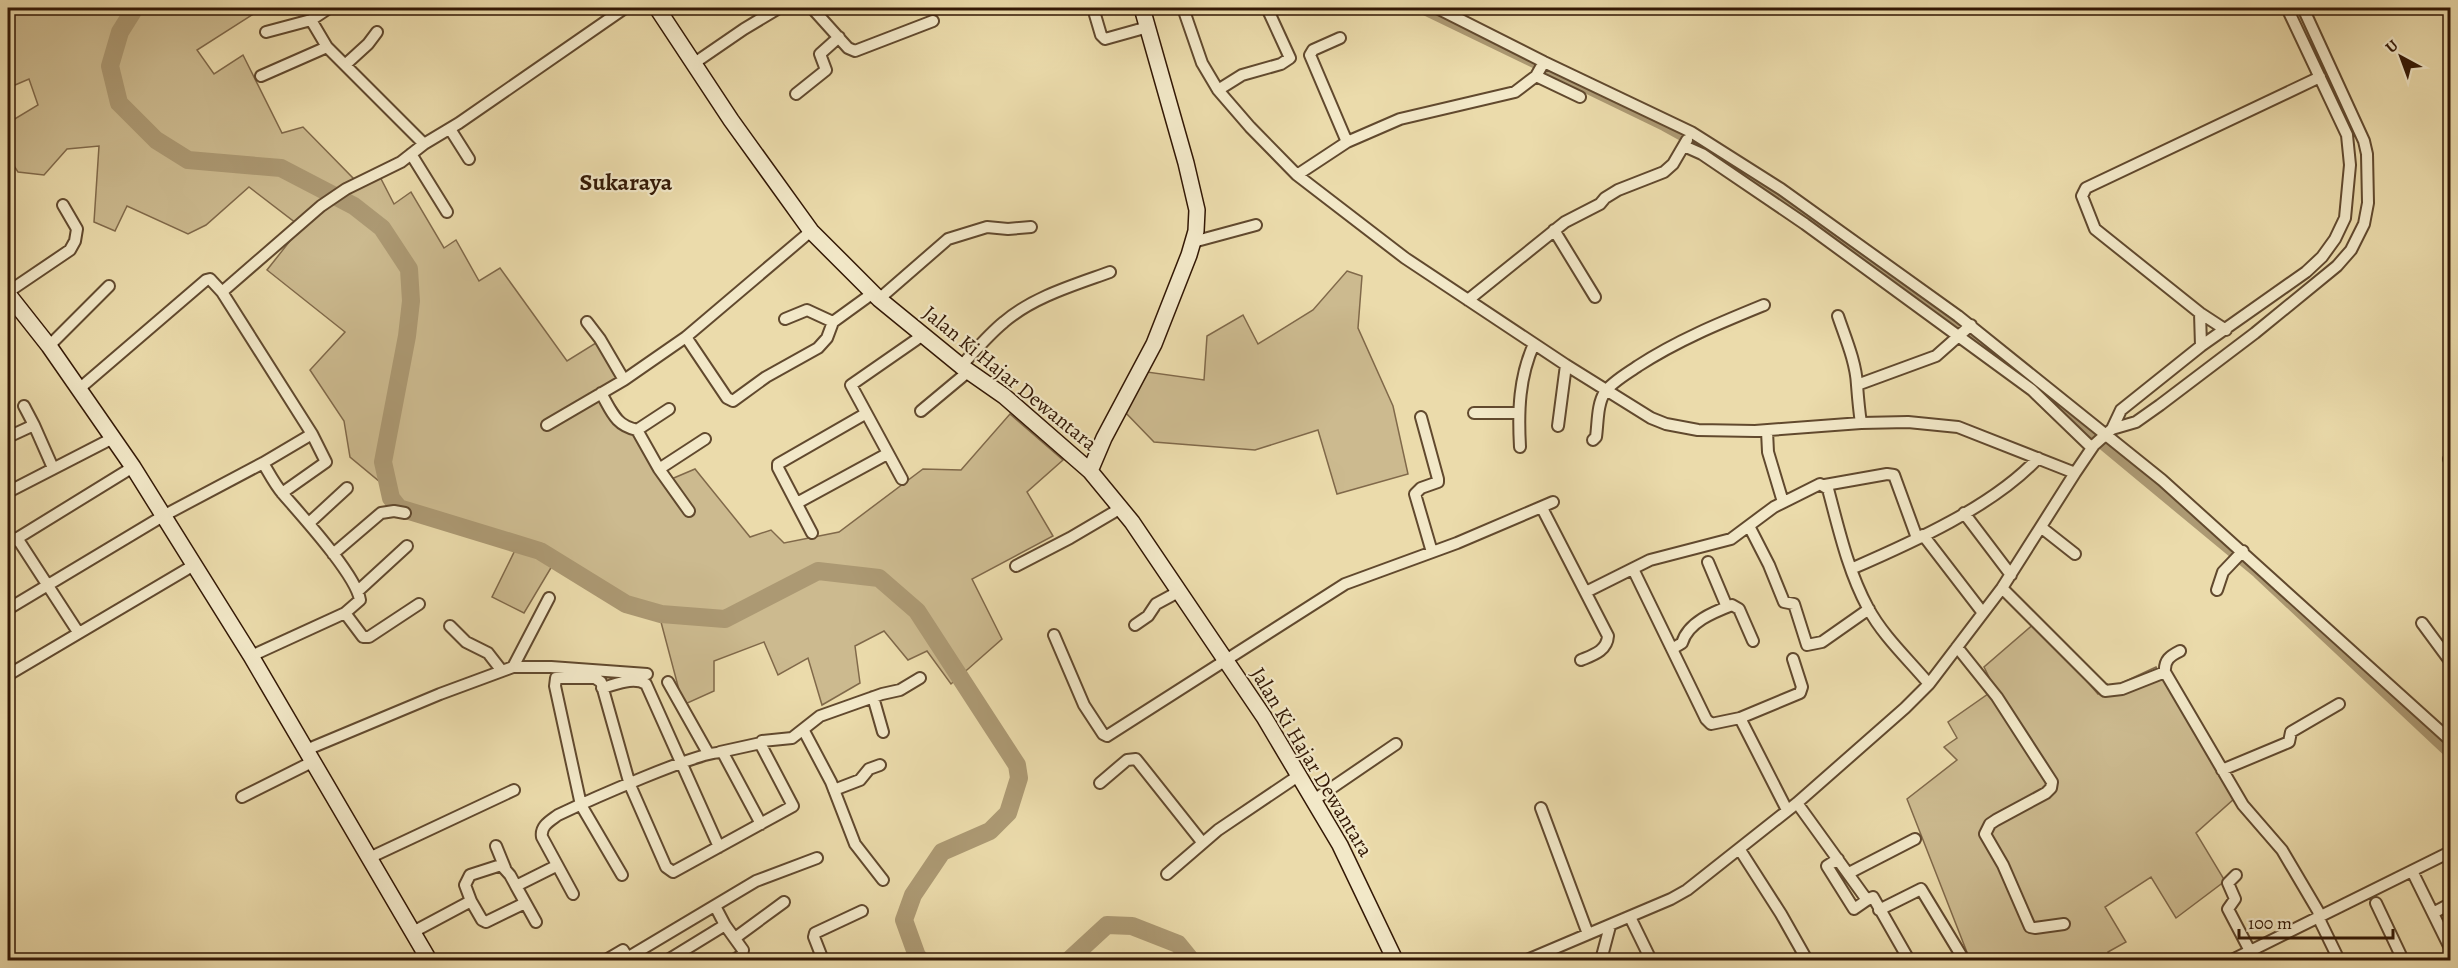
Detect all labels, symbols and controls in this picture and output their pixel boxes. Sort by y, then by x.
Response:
north arrow [2371,27,2431,87]
text: U [2381,34,2403,58]
district label: Sukaraya [580,166,673,198]
street label: Jalan Ki Hajar Dewantara [917,299,1103,457]
street label: Jalan Ki Hajar Dewantara [1244,662,1380,862]
scale bar [2239,902,2394,940]
text: 100 m [2248,911,2292,935]

